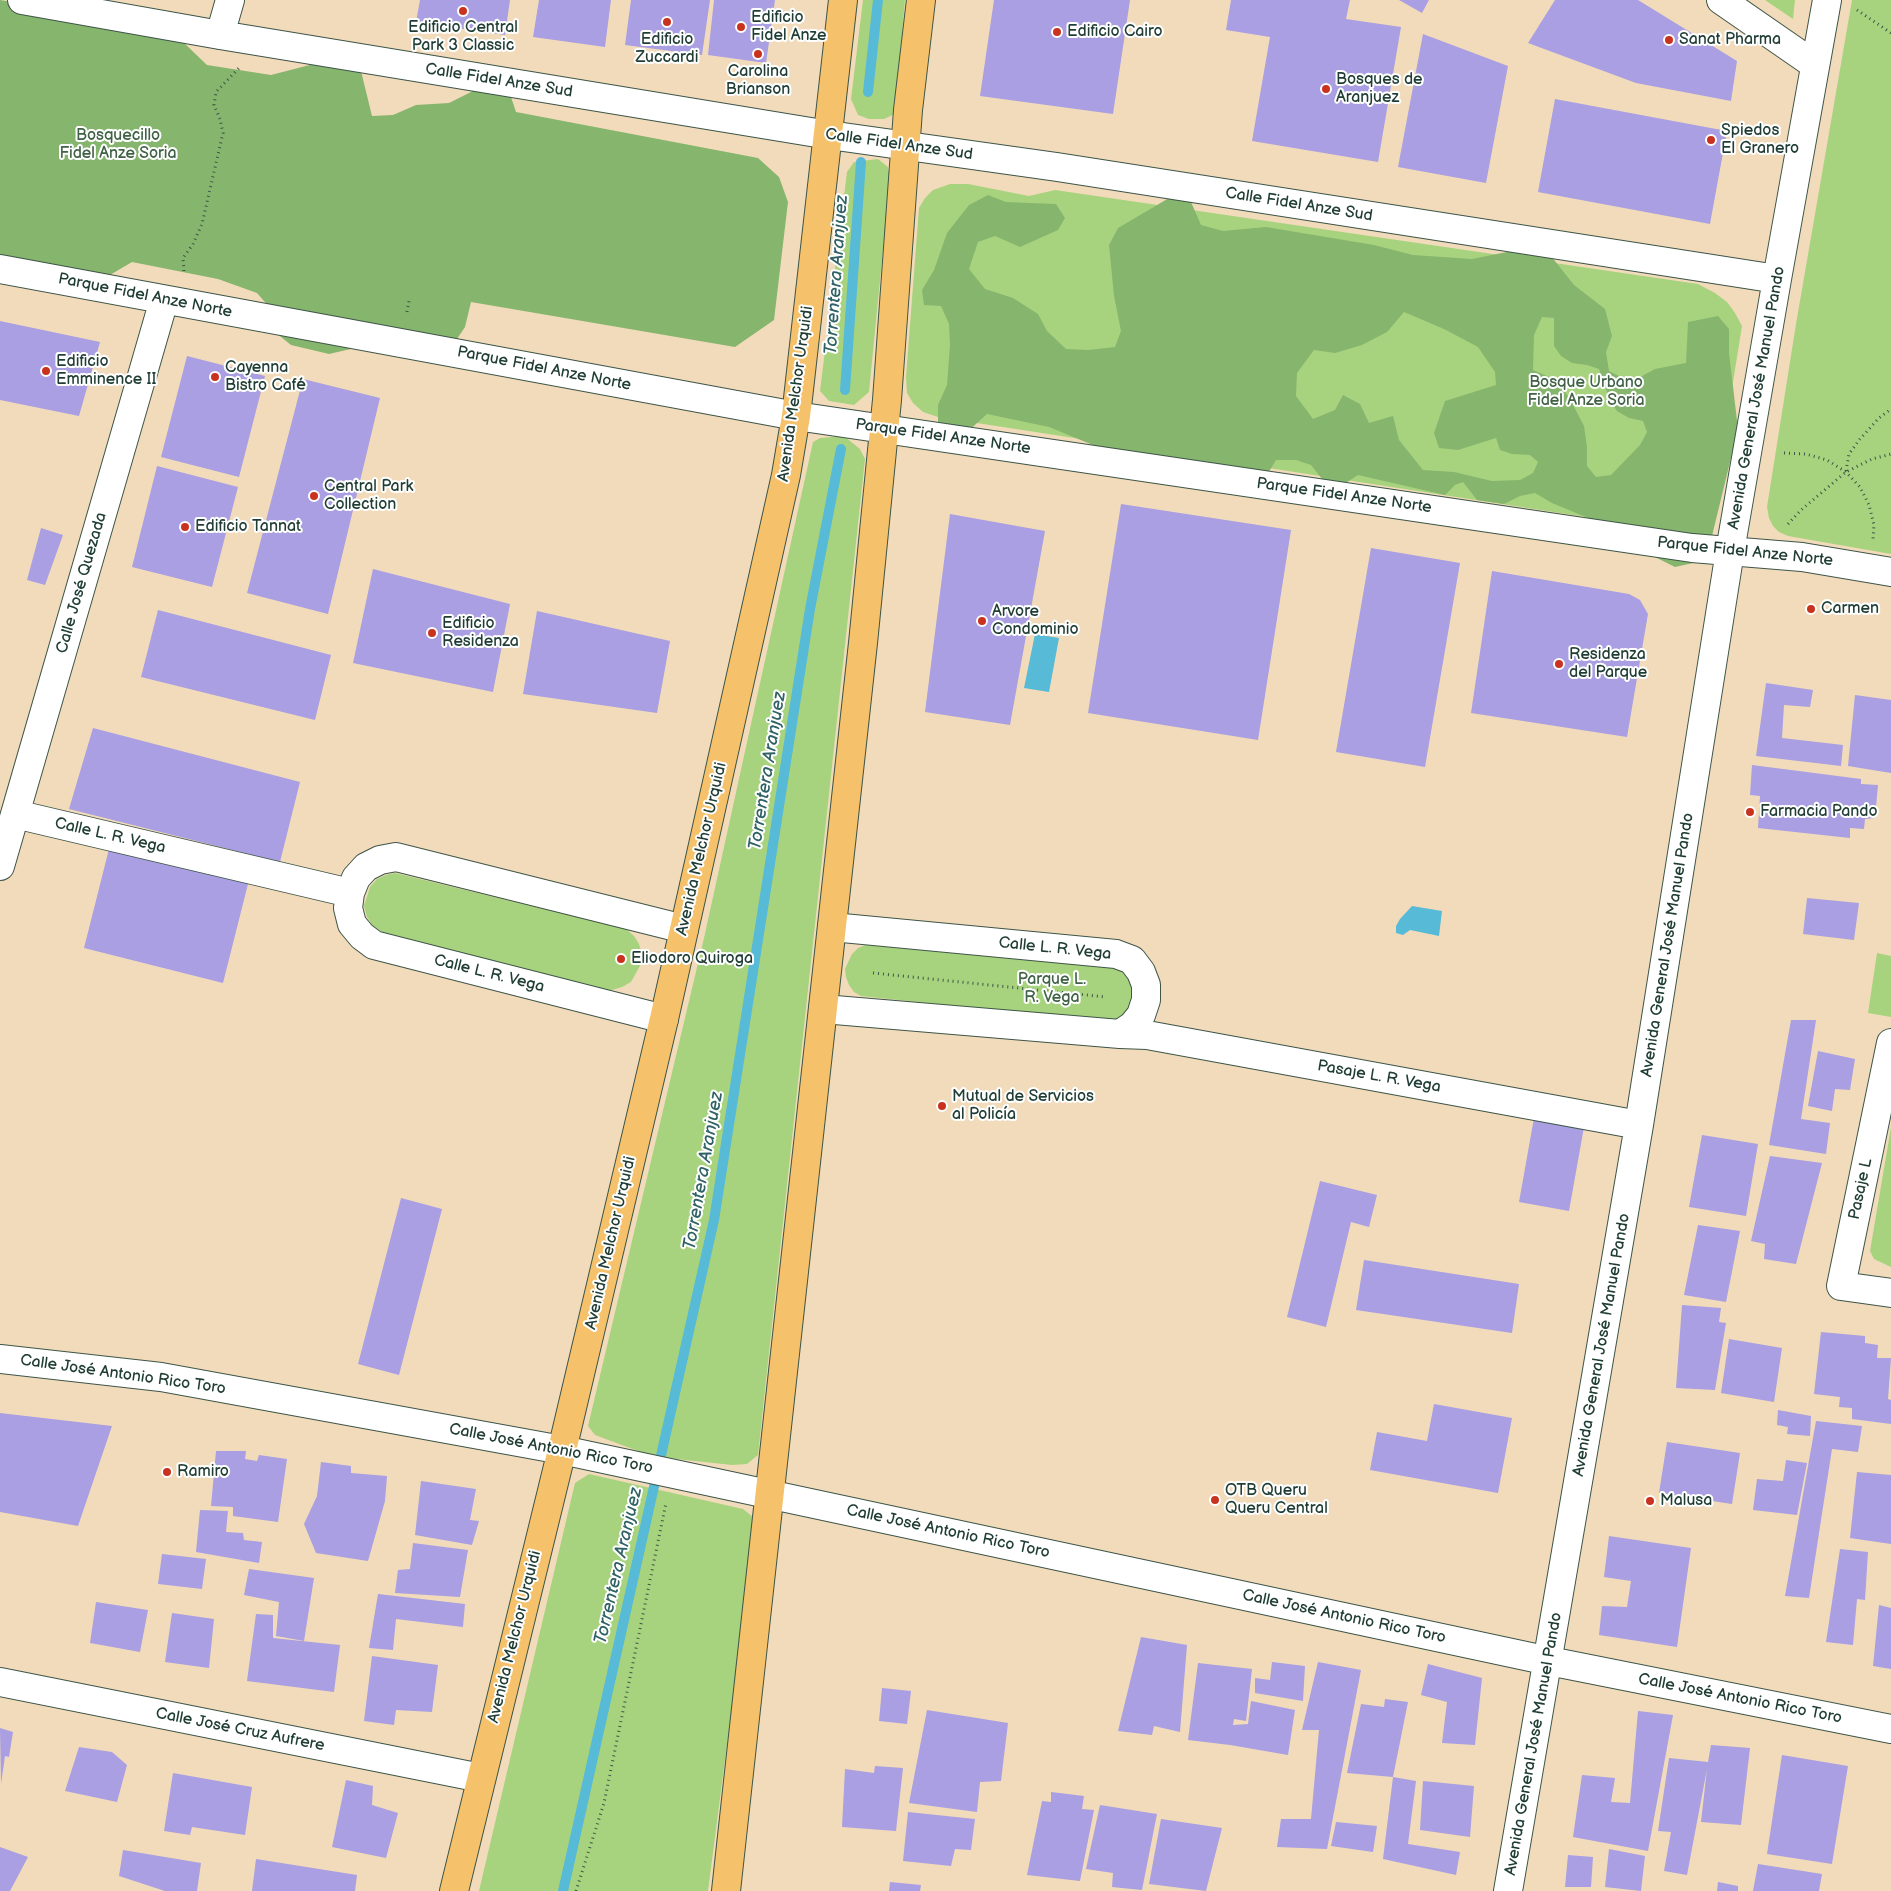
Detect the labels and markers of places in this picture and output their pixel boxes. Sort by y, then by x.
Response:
marker: Edificio Central Park 3 Classic [457,5,469,17]
place label: Edificio Fidel Anze [751,8,827,46]
marker: Edificio Zuccardi [661,16,673,28]
place label: Edificio Central Park 3 Classic [408,18,518,56]
marker: Edificio Fidel Anze [735,21,747,33]
place label: Edificio Cairo [1067,22,1163,42]
marker: Edificio Cairo [1051,26,1063,38]
place label: Edificio Zuccardi [636,30,698,68]
place label: Sanat Pharma [1679,30,1781,50]
marker: Sanat Pharma [1663,34,1675,46]
marker: Carolina Brianson [752,48,764,60]
place label: Carolina Brianson [726,62,790,100]
place label: Bosques de Aranjuez [1336,70,1423,108]
marker: Bosques de Aranjuez [1320,83,1332,95]
place label: Spiedos El Granero [1721,121,1799,159]
marker: Spiedos El Granero [1705,134,1717,146]
place label: Edificio Emminence II [56,352,157,390]
place label: Cayenna Bistro Café [225,358,306,396]
marker: Edificio Emminence II [40,365,52,377]
marker: Cayenna Bistro Café [209,371,221,383]
place label: Central Park Collection [324,477,413,515]
marker: Central Park Collection [308,490,320,502]
place label: Edificio Tannat [195,517,301,537]
marker: Edificio Tannat [179,521,191,533]
place label: Carmen [1821,599,1879,619]
place label: Arvore Condominio [992,602,1079,640]
marker: Carmen [1805,603,1817,615]
place label: Edificio Residenza [442,614,519,652]
marker: Arvore Condominio [976,615,988,627]
marker: Edificio Residenza [426,627,438,639]
place label: Residenza del Parque [1569,645,1647,683]
marker: Residenza del Parque [1553,658,1565,670]
place label: Farmacia Pando [1760,802,1878,822]
marker: Farmacia Pando [1744,806,1756,818]
place label: Eliodoro Quiroga [631,949,753,969]
marker: Eliodoro Quiroga [615,953,627,965]
place label: Mutual de Servicios al Policía [952,1087,1094,1125]
marker: Mutual de Servicios al Policía [936,1100,948,1112]
place label: Ramiro [177,1462,229,1482]
marker: Ramiro [161,1466,173,1478]
place label: OTB Queru Queru Central [1225,1481,1328,1519]
place label: Malusa [1660,1491,1712,1511]
marker: OTB Queru Queru Central [1209,1494,1221,1506]
marker: Malusa [1644,1495,1656,1507]

